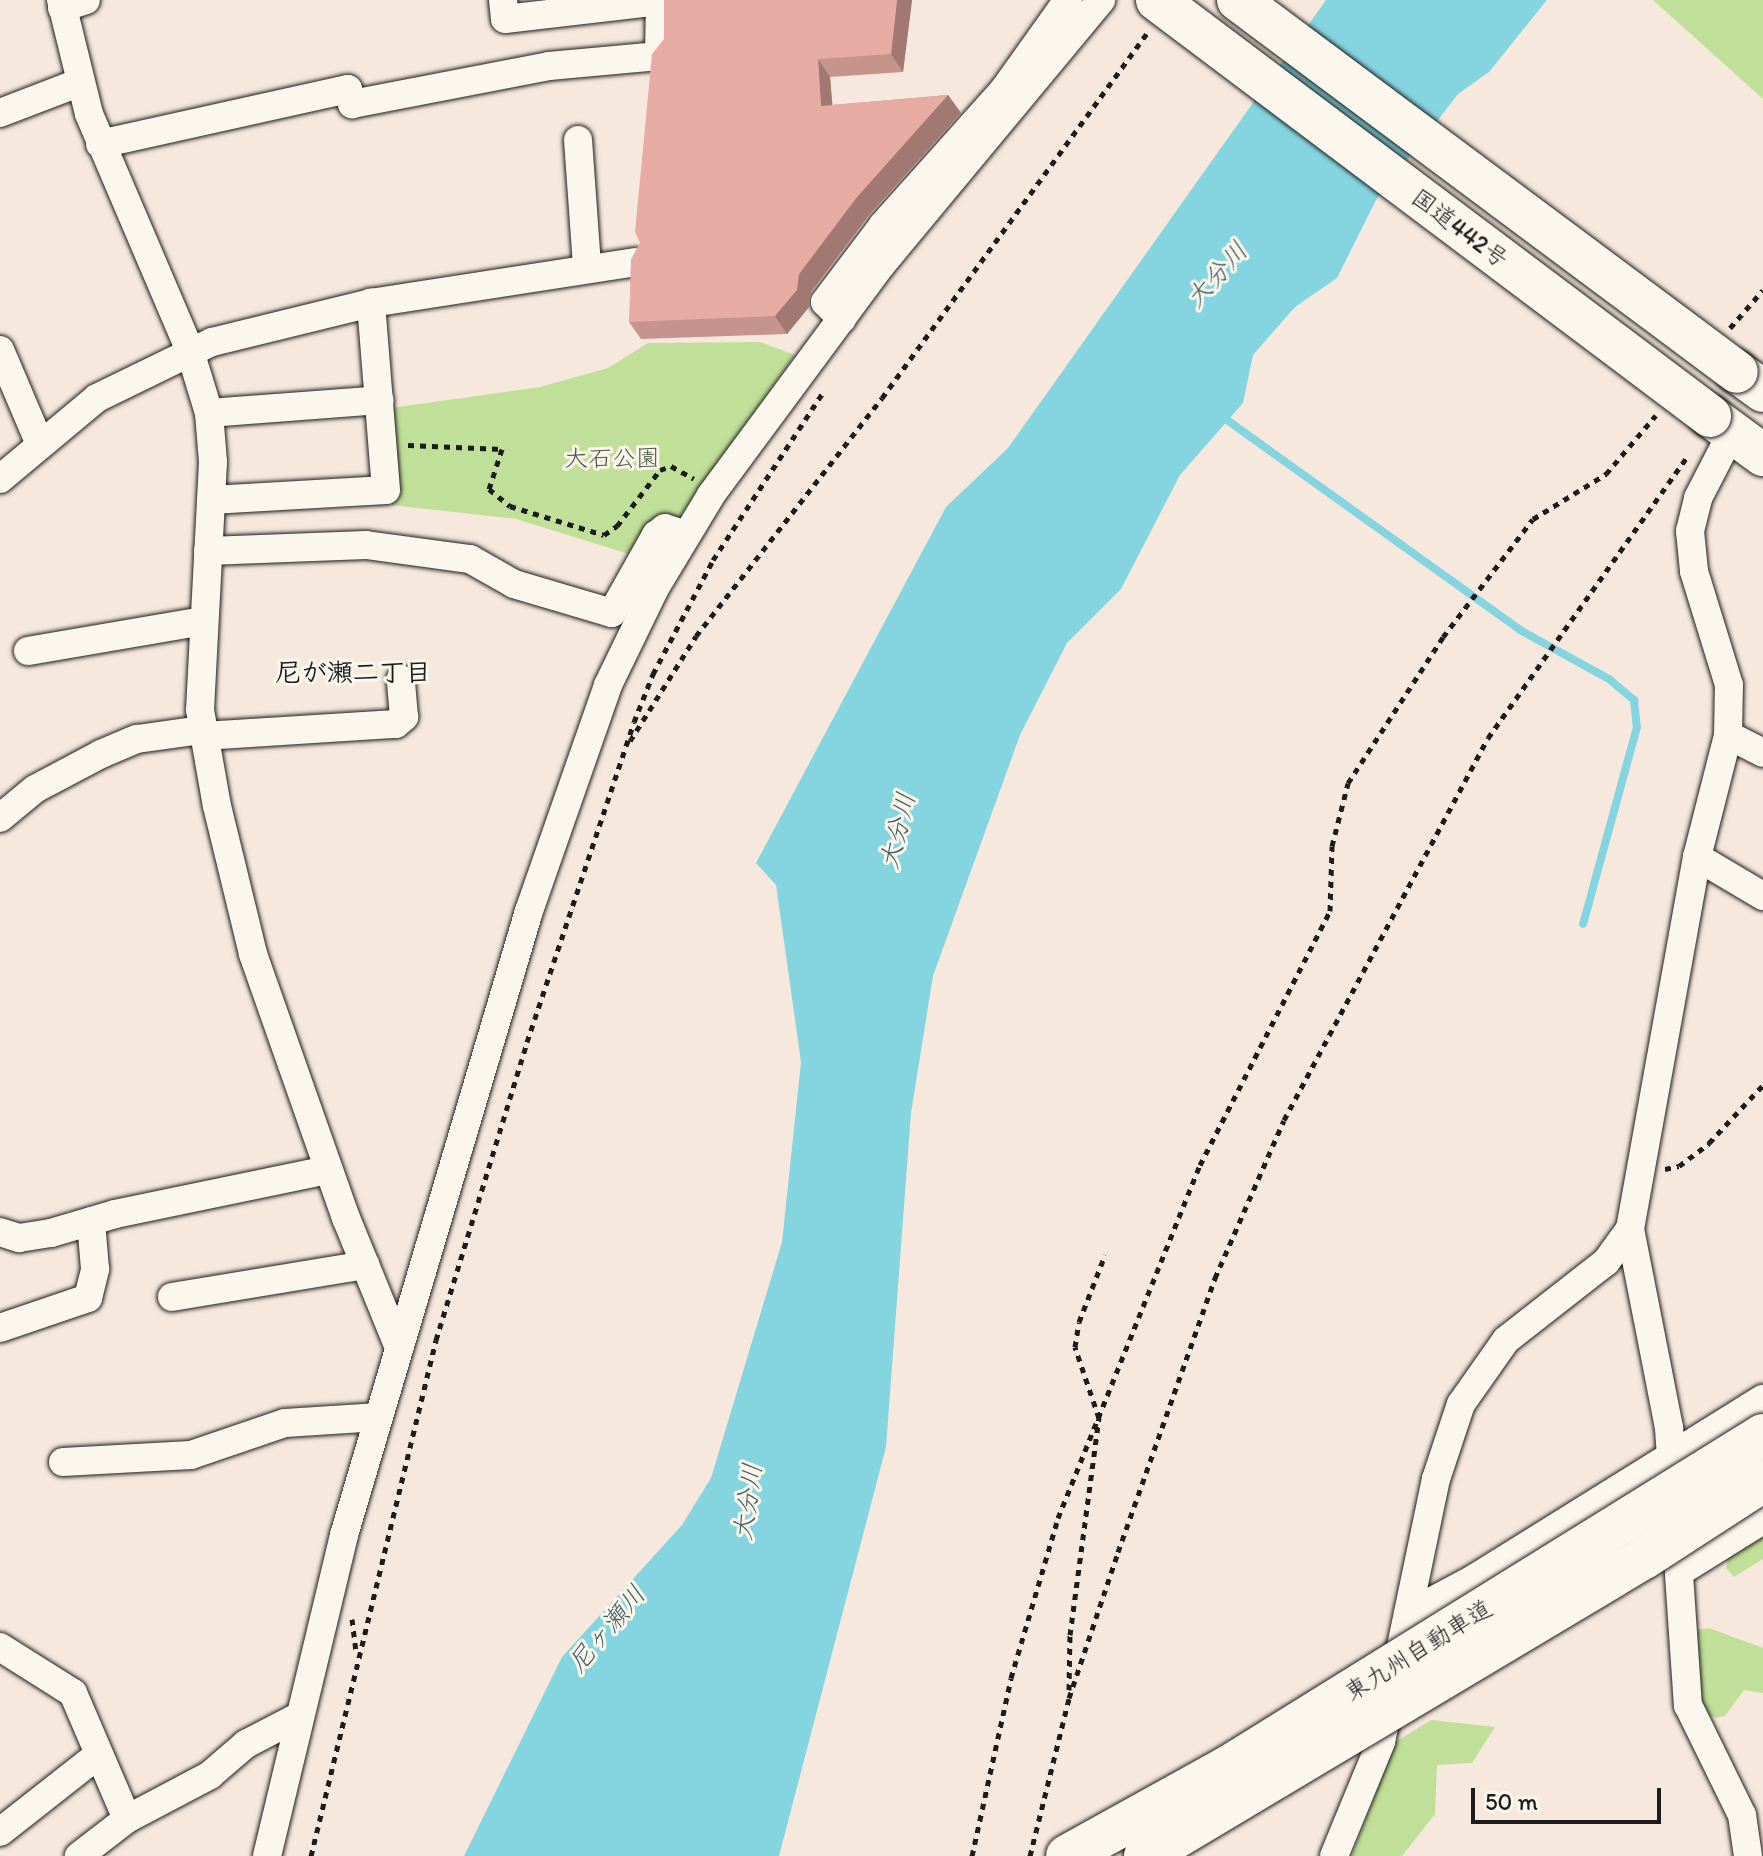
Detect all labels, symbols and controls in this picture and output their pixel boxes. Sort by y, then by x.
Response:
street label: 国道442号 [1406,182,1514,274]
water label: 大分川 [1179,236,1255,314]
park label: 大石公園 [564,444,660,472]
district label: 尼が瀬二丁目 [275,657,431,689]
water label: 大分川 [873,789,923,873]
water label: 大分川 [727,1461,769,1543]
water label: 尼ヶ瀬川 [562,1579,652,1679]
street label: 東九州自動車道 [1339,1593,1497,1707]
scale bar [1475,1772,1665,1822]
text: 50 m [1485,1787,1538,1816]

